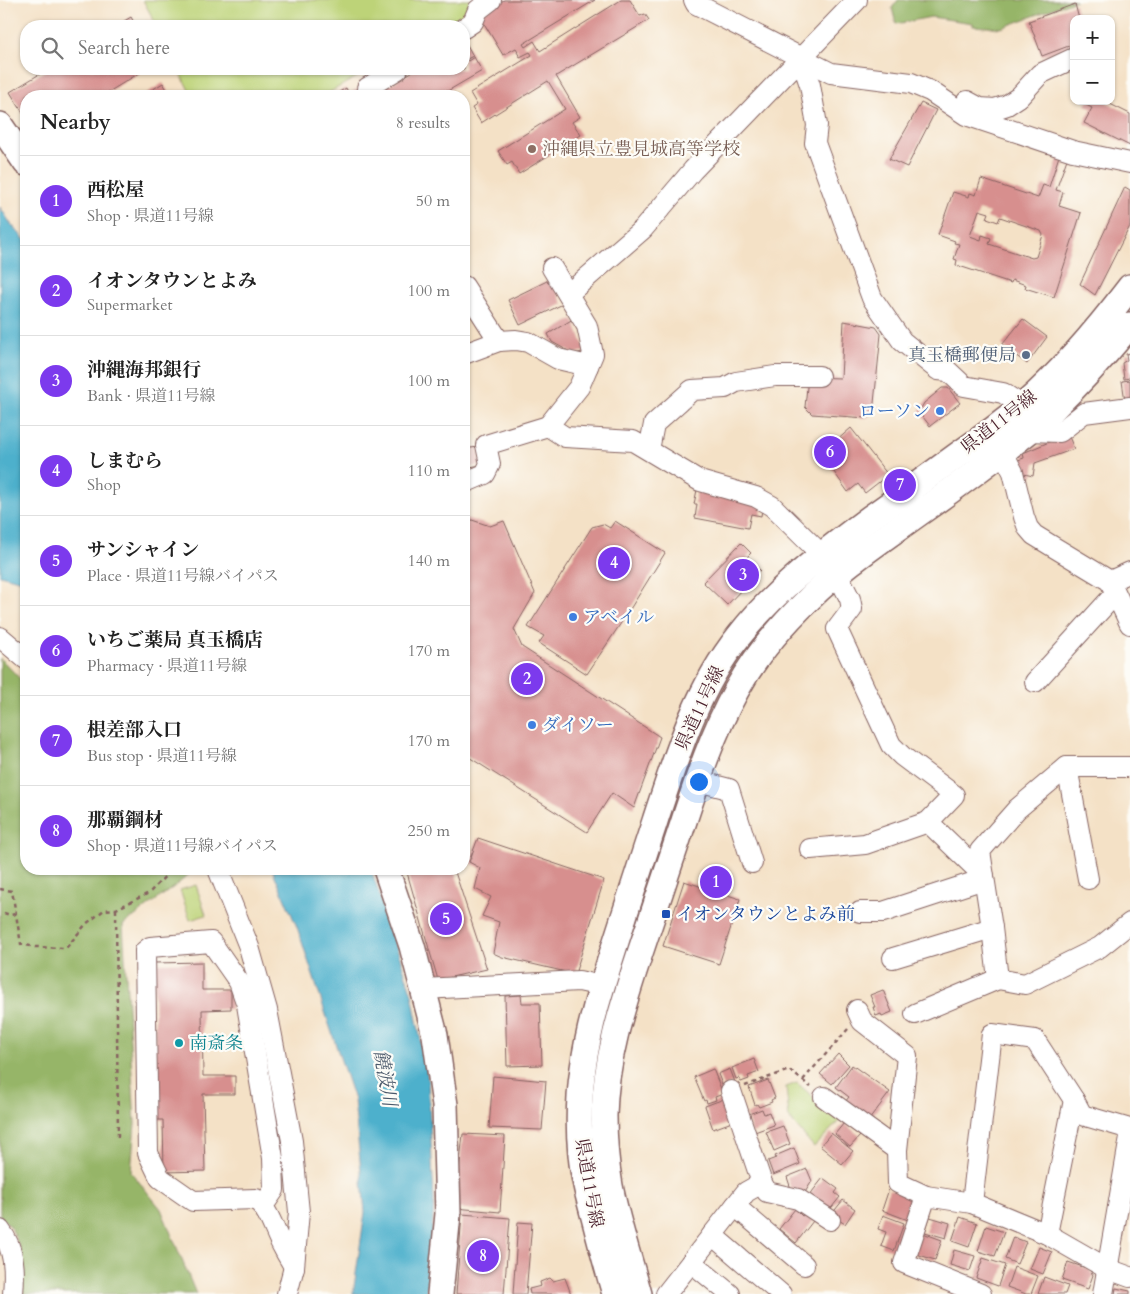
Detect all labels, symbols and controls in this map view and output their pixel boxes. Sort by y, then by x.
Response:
map controls [1070,15,1115,105]
button: + [1070,15,1115,60]
search box [20,20,470,75]
icon: search [38,34,66,62]
text: Search here [78,35,170,61]
button: − [1070,60,1115,105]
text: Nearby [40,108,111,137]
text: 8 results [396,112,450,134]
place label: 沖縄県立豊見城高等学校 [542,137,740,162]
marker: 沖縄県立豊見城高等学校 [526,143,538,155]
text: 西松屋 [87,177,144,203]
text: 1 [52,190,60,212]
text: 50 m [416,190,450,212]
text: Shop · 県道11号線 [87,205,214,227]
text: イオンタウンとよみ [87,268,257,294]
text: 2 [52,280,60,302]
text: 100 m [408,280,450,302]
text: Supermarket [87,294,173,316]
place label: 真玉橋郵便局 [908,343,1016,368]
marker: 真玉橋郵便局 [1020,349,1032,361]
text: 沖縄海邦銀行 [87,357,201,383]
text: 3 [52,370,60,392]
text: 100 m [408,370,450,392]
street label: 県道11号線 [956,384,1042,460]
text: Bank · 県道11号線 [87,385,216,407]
place label: ローソン [859,399,930,424]
marker: ローソン [934,405,946,417]
pin: 6 [814,433,846,471]
text: しまむら [87,448,163,474]
text: 4 [52,460,60,482]
text: 110 m [408,460,450,482]
pin: 7 [884,466,916,504]
text: Shop [87,474,121,496]
text: サンシャイン [87,537,199,563]
pin: 4 [598,544,630,582]
text: 5 [52,550,60,572]
text: 140 m [408,550,450,572]
pin: 3 [727,556,759,594]
text: Place · 県道11号線バイパス [87,565,279,587]
place label: アベイル [583,605,654,630]
marker: アベイル [567,611,579,623]
text: いちご薬局 真玉橋店 [87,627,263,653]
text: 6 [52,640,60,662]
text: 170 m [408,640,450,662]
text: Pharmacy · 県道11号線 [87,655,247,677]
pin: 2 [511,660,543,698]
street label: 県道11号線 [670,662,730,754]
place label: ダイソー [542,713,614,738]
text: 根差部入口 [87,717,182,743]
marker: ダイソー [526,719,538,731]
text: 7 [52,730,60,752]
text: 170 m [408,730,450,752]
text: Bus stop · 県道11号線 [87,745,237,767]
your location [686,769,712,795]
text: 那覇鋼材 [87,807,163,833]
text: 8 [52,820,60,842]
text: 250 m [408,820,450,842]
text: Shop · 県道11号線バイパス [87,835,278,857]
pin: 1 [700,863,732,901]
pin: 5 [430,900,462,938]
place label: イオンタウンとよみ前 [676,902,855,927]
marker: イオンタウンとよみ前 [660,908,672,920]
place label: 南斎条 [189,1031,243,1056]
marker: 南斎条 [173,1037,185,1049]
water label: 饒波川 [367,1048,403,1110]
street label: 県道11号線 [569,1136,609,1230]
pin: 8 [467,1237,499,1275]

